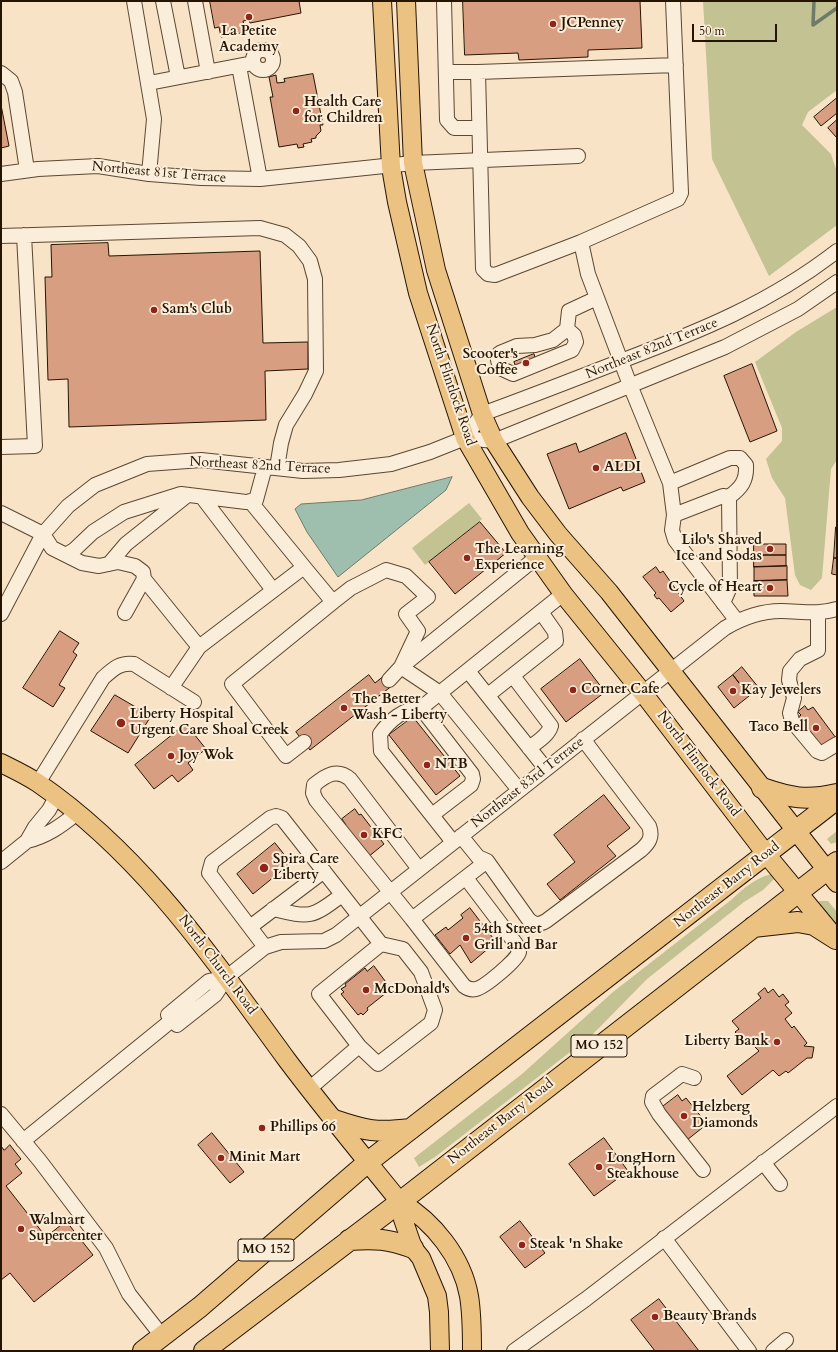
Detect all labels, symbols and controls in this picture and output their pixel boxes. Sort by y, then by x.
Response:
marker: La Petite Academy [244,12,254,22]
place label: JCPenney [561,16,624,32]
scale bar [694,16,779,42]
marker: JCPenney [548,19,558,29]
text: 50 m [699,23,725,39]
place label: La Petite Academy [219,24,279,56]
place label: Health Care for Children [304,95,383,128]
marker: Health Care for Children [291,106,301,116]
street label: Northeast 81st Terrace [91,159,227,187]
place label: Sam's Club [162,302,232,318]
marker: Sam's Club [149,305,159,315]
street label: Northeast 82nd Terrace [583,315,721,383]
street label: North Flintlock Road [421,322,479,448]
place label: Scooter's Coffee [463,347,518,380]
marker: Scooter's Coffee [521,358,531,368]
street label: Northeast 82nd Terrace [189,454,331,478]
place label: ALDI [604,460,641,476]
marker: ALDI [591,463,601,473]
place label: Lilo's Shaved Ice and Sodas [676,533,762,566]
place label: The Learning Experience [475,542,564,574]
marker: Lilo's Shaved Ice and Sodas [765,544,775,554]
marker: The Learning Experience [462,553,472,563]
place label: Cycle of Heart [668,580,762,596]
marker: Cycle of Heart [765,583,775,593]
place label: Corner Cafe [581,682,660,698]
place label: Kay Jewelers [741,683,821,699]
marker: Corner Cafe [568,685,578,695]
marker: Kay Jewelers [728,686,738,696]
place label: The Better Wash - Liberty [352,692,447,724]
marker: The Better Wash - Liberty [339,703,349,713]
place label: Liberty Hospital Urgent Care Shoal Creek [130,707,289,740]
street label: North Flintlock Road [653,708,743,820]
marker: Liberty Hospital Urgent Care Shoal Creek [115,717,127,729]
place label: Taco Bell [748,720,808,736]
marker: Taco Bell [811,723,821,733]
street label: Northeast 83rd Terrace [468,734,588,832]
place label: Joy Wok [179,748,234,764]
marker: Joy Wok [166,751,176,761]
place label: NTB [435,757,468,773]
marker: NTB [422,760,432,770]
place label: KFC [372,827,402,843]
marker: KFC [359,830,369,840]
street label: Northeast Barry Road [671,838,783,932]
place label: Spira Care Liberty [273,852,339,884]
marker: Spira Care Liberty [258,862,270,874]
street label: North Church Road [174,912,260,1018]
place label: 54th Street Grill and Bar [474,922,557,954]
marker: 54th Street Grill and Bar [461,933,471,943]
place label: McDonald's [374,982,450,998]
marker: McDonald's [361,985,371,995]
place label: Liberty Bank [685,1034,769,1050]
road number: MO 152 [571,1035,627,1057]
marker: Liberty Bank [772,1037,782,1047]
street label: Northeast Barry Road [445,1075,557,1169]
place label: Helzberg Diamonds [692,1100,758,1132]
marker: Helzberg Diamonds [679,1111,689,1121]
place label: Phillips 66 [270,1120,336,1136]
marker: Phillips 66 [257,1123,267,1133]
place label: Minit Mart [229,1150,300,1166]
place label: LongHorn Steakhouse [607,1151,679,1184]
marker: Minit Mart [216,1153,226,1163]
marker: LongHorn Steakhouse [594,1162,604,1172]
place label: Walmart Supercenter [29,1213,102,1246]
marker: Walmart Supercenter [16,1224,26,1234]
place label: Steak 'n Shake [530,1237,623,1253]
road number: MO 152 [238,1239,294,1261]
marker: Steak 'n Shake [517,1240,527,1250]
place label: Beauty Brands [663,1309,757,1325]
marker: Beauty Brands [650,1312,660,1322]

